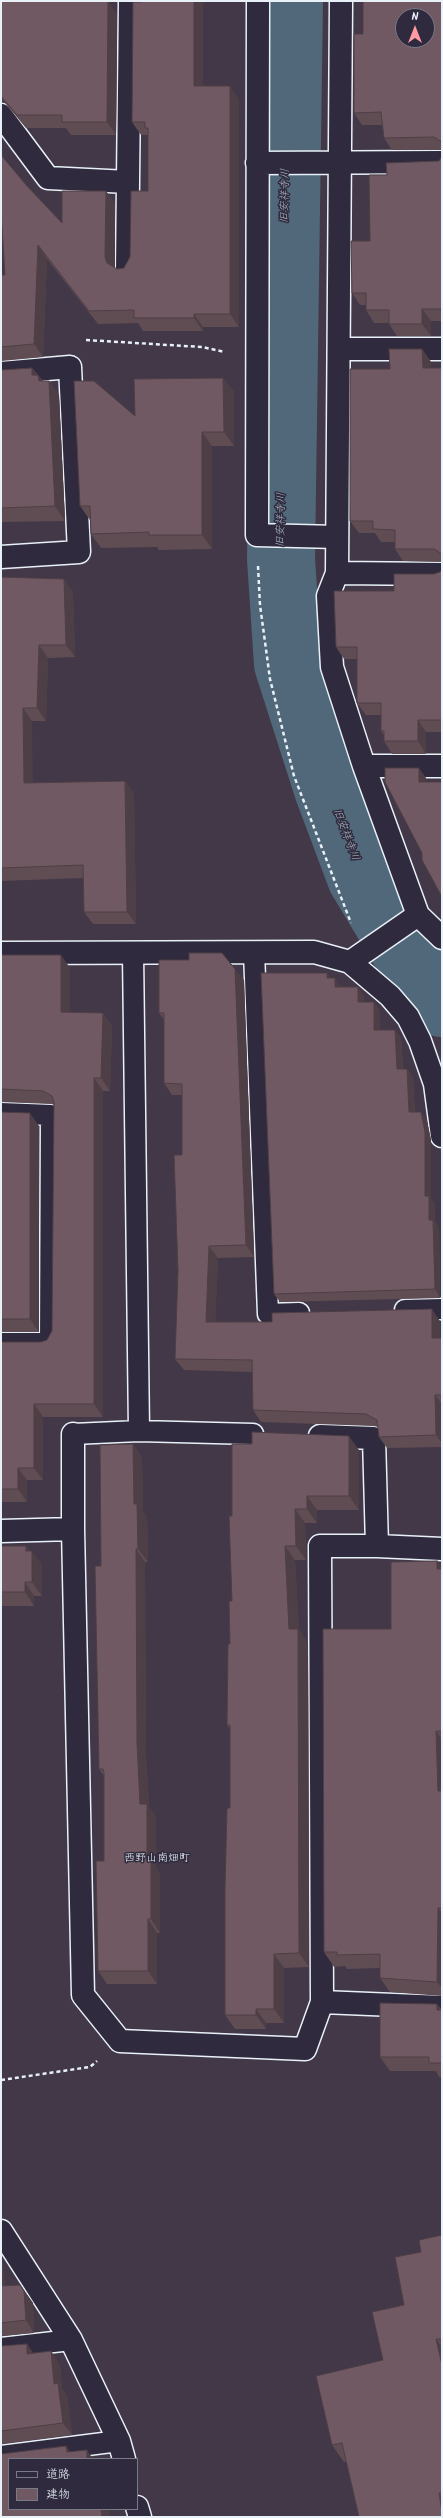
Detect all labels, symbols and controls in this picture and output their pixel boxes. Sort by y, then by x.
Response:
north arrow [395,8,435,48]
text: N [412,8,418,26]
water label: 旧安祥寺川 [279,168,293,224]
water label: 旧安祥寺川 [275,492,289,548]
water label: 旧安祥寺川 [329,807,361,863]
district label: 西野山南畑町 [124,1852,190,1866]
legend [8,2458,138,2510]
text: 道路 [46,2465,70,2484]
text: 建物 [46,2485,70,2504]

